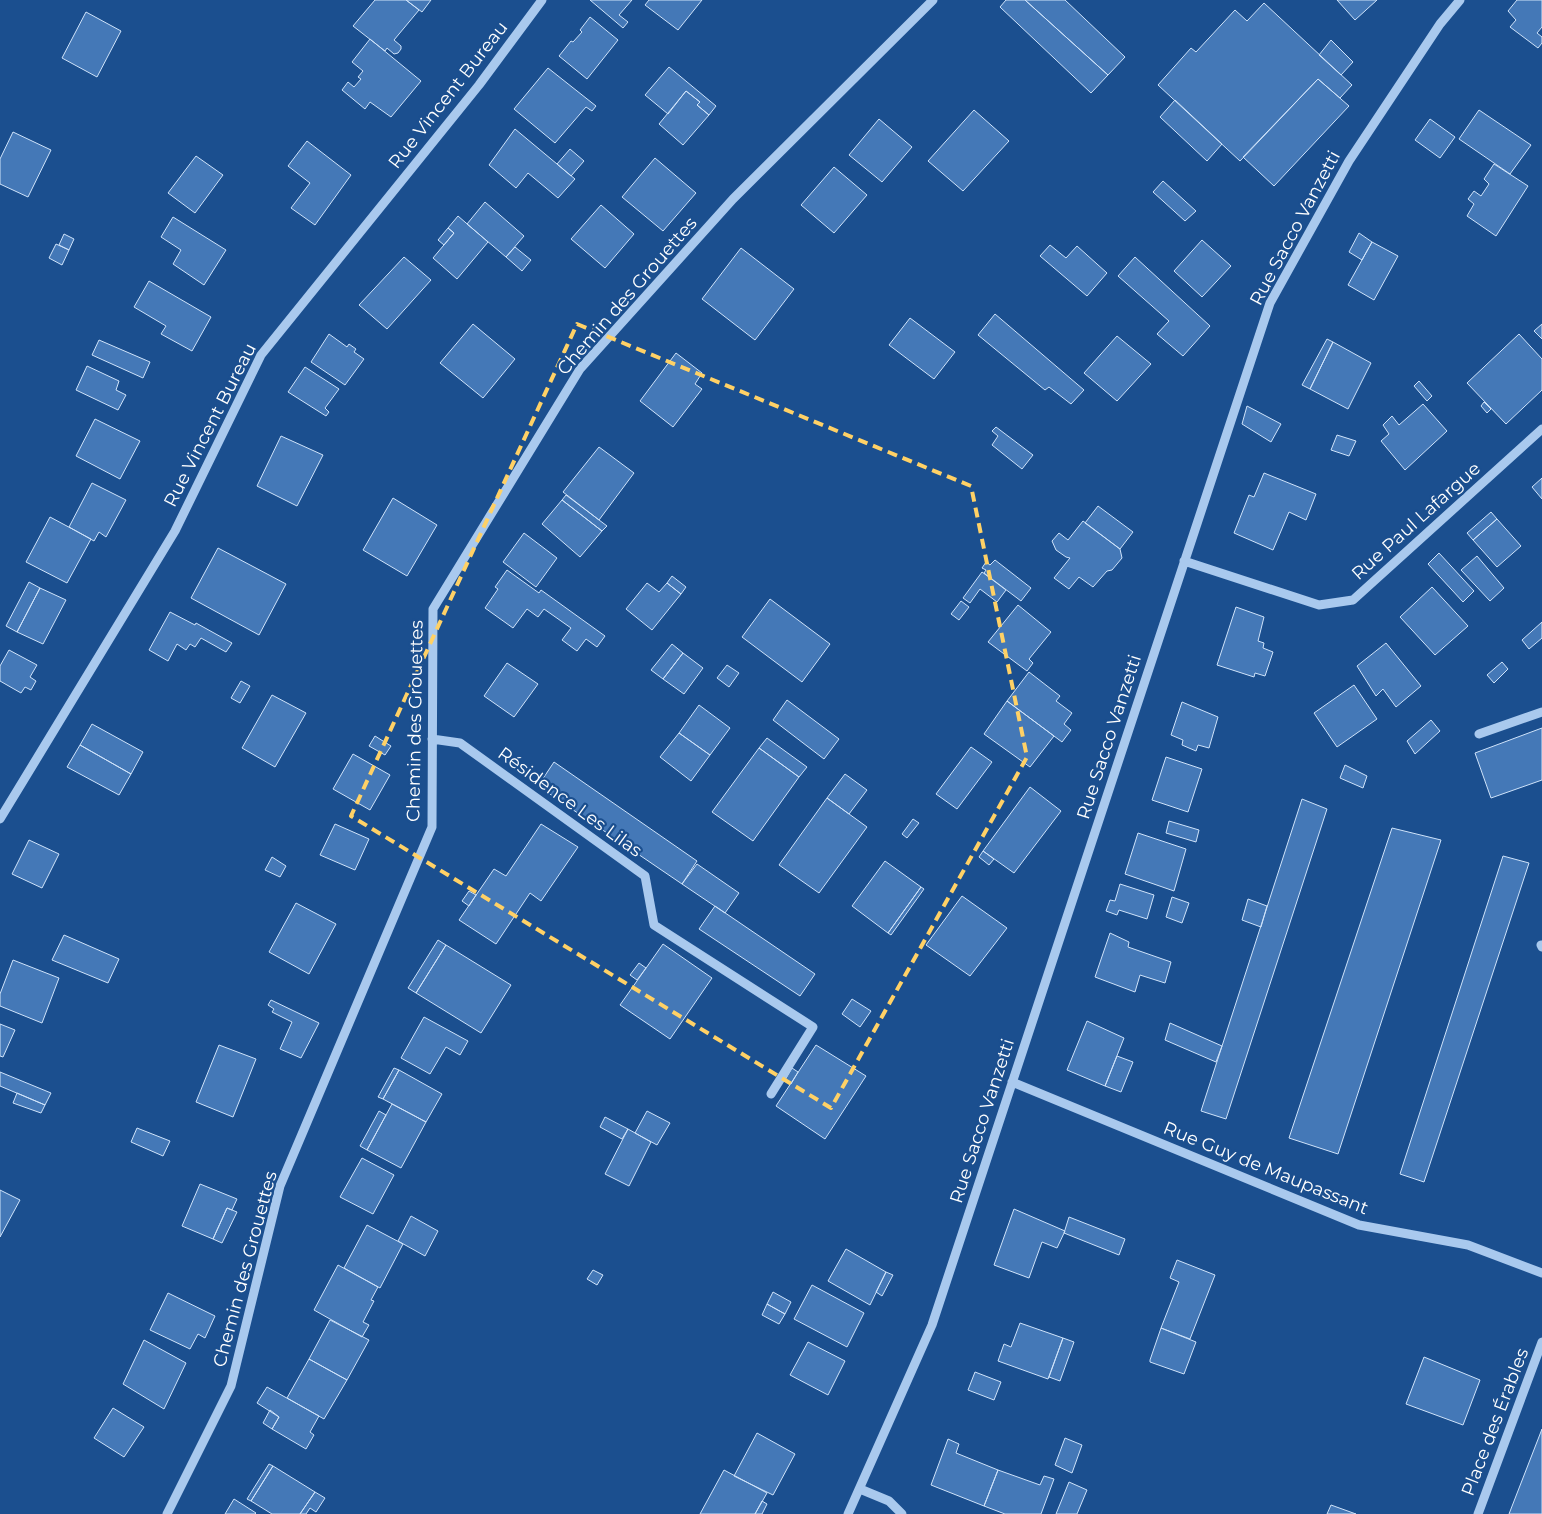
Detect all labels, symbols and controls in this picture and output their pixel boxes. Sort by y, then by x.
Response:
street label: Rue Vincent Bureau [384,17,512,173]
street label: Rue Sacco Vanzetti [1245,147,1345,309]
street label: Chemin des Grouettes [552,212,702,379]
street label: Rue Vincent Bureau [159,339,261,511]
street label: Rue Paul Lafargue [1347,457,1485,585]
street label: Chemin des Grouettes [402,620,428,822]
street label: Rue Sacco Vanzetti [1072,652,1146,822]
street label: Résidence Les Lilas [494,742,647,862]
street label: Rue Sacco Vanzetti [945,1036,1019,1206]
street label: Rue Guy de Maupassant [1160,1117,1372,1219]
street label: Chemin des Grouettes [208,1168,282,1369]
street label: Place des Érables [1457,1345,1533,1499]

